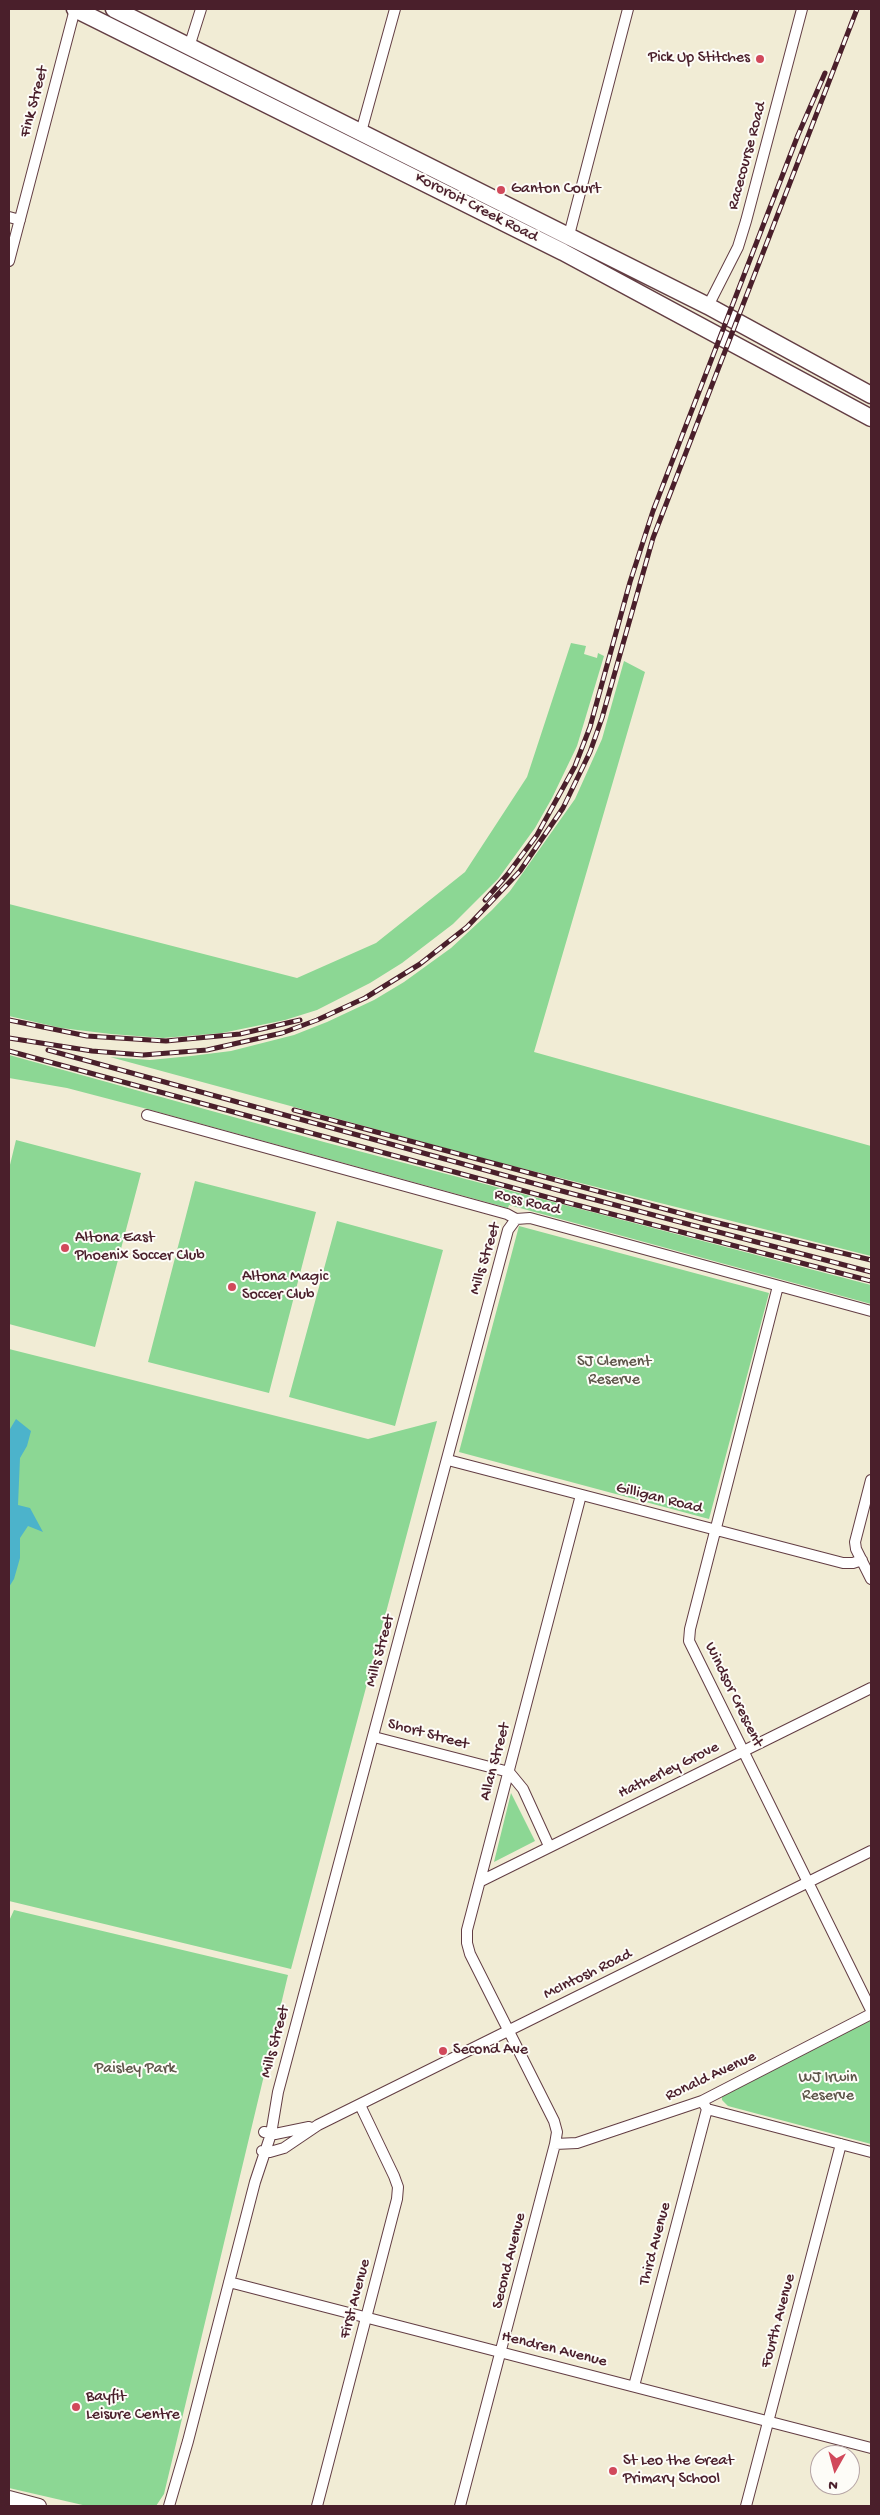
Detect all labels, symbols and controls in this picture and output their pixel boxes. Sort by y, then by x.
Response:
place label: Pick Up Stitches [648,49,750,69]
marker: Pick Up Stitches [754,53,766,65]
street label: Fink Street [16,64,54,140]
street label: Racecourse Road [724,100,772,212]
street label: Kororoit Creek Road [411,169,541,247]
place label: Ganton Court [511,180,600,200]
marker: Ganton Court [495,184,507,196]
street label: Ross Road [492,1186,562,1220]
street label: Mills Street [466,1221,506,1297]
place label: Altona East Phoenix Soccer Club [75,1229,205,1267]
marker: Altona East Phoenix Soccer Club [59,1242,71,1254]
place label: Altona Magic Soccer Club [242,1268,328,1306]
marker: Altona Magic Soccer Club [226,1281,238,1293]
park label: SJ Clement Reserve [577,1353,651,1391]
street label: Gilligan Road [614,1479,704,1519]
street label: Mills Street [362,1613,400,1689]
street label: Windsor Crescent [699,1640,767,1750]
street label: Short Street [385,1715,471,1755]
street label: Allan Street [476,1721,516,1803]
street label: Hatherley Grove [615,1738,723,1804]
street label: McIntosh Road [541,1945,635,2005]
street label: Mills Street [257,2004,295,2080]
place label: Second Ave [453,2041,528,2061]
marker: Second Ave [437,2045,449,2057]
street label: Ronald Avenue [663,2048,759,2106]
park label: Paisley Park [94,2060,176,2080]
park label: WJ Irwin Reserve [799,2069,857,2107]
street label: Third Avenue [636,2200,676,2288]
street label: Second Avenue [489,2211,531,2311]
street label: First Avenue [336,2257,376,2341]
street label: Fourth Avenue [757,2272,801,2370]
street label: Hendren Avenue [499,2328,609,2372]
place label: Bayfit Leisure Centre [86,2388,180,2426]
marker: Bayfit Leisure Centre [70,2401,82,2413]
north arrow [810,2445,860,2495]
place label: St Leo the Great Primary School [623,2452,734,2490]
marker: St Leo the Great Primary School [607,2465,619,2477]
text: N [828,2475,839,2493]

